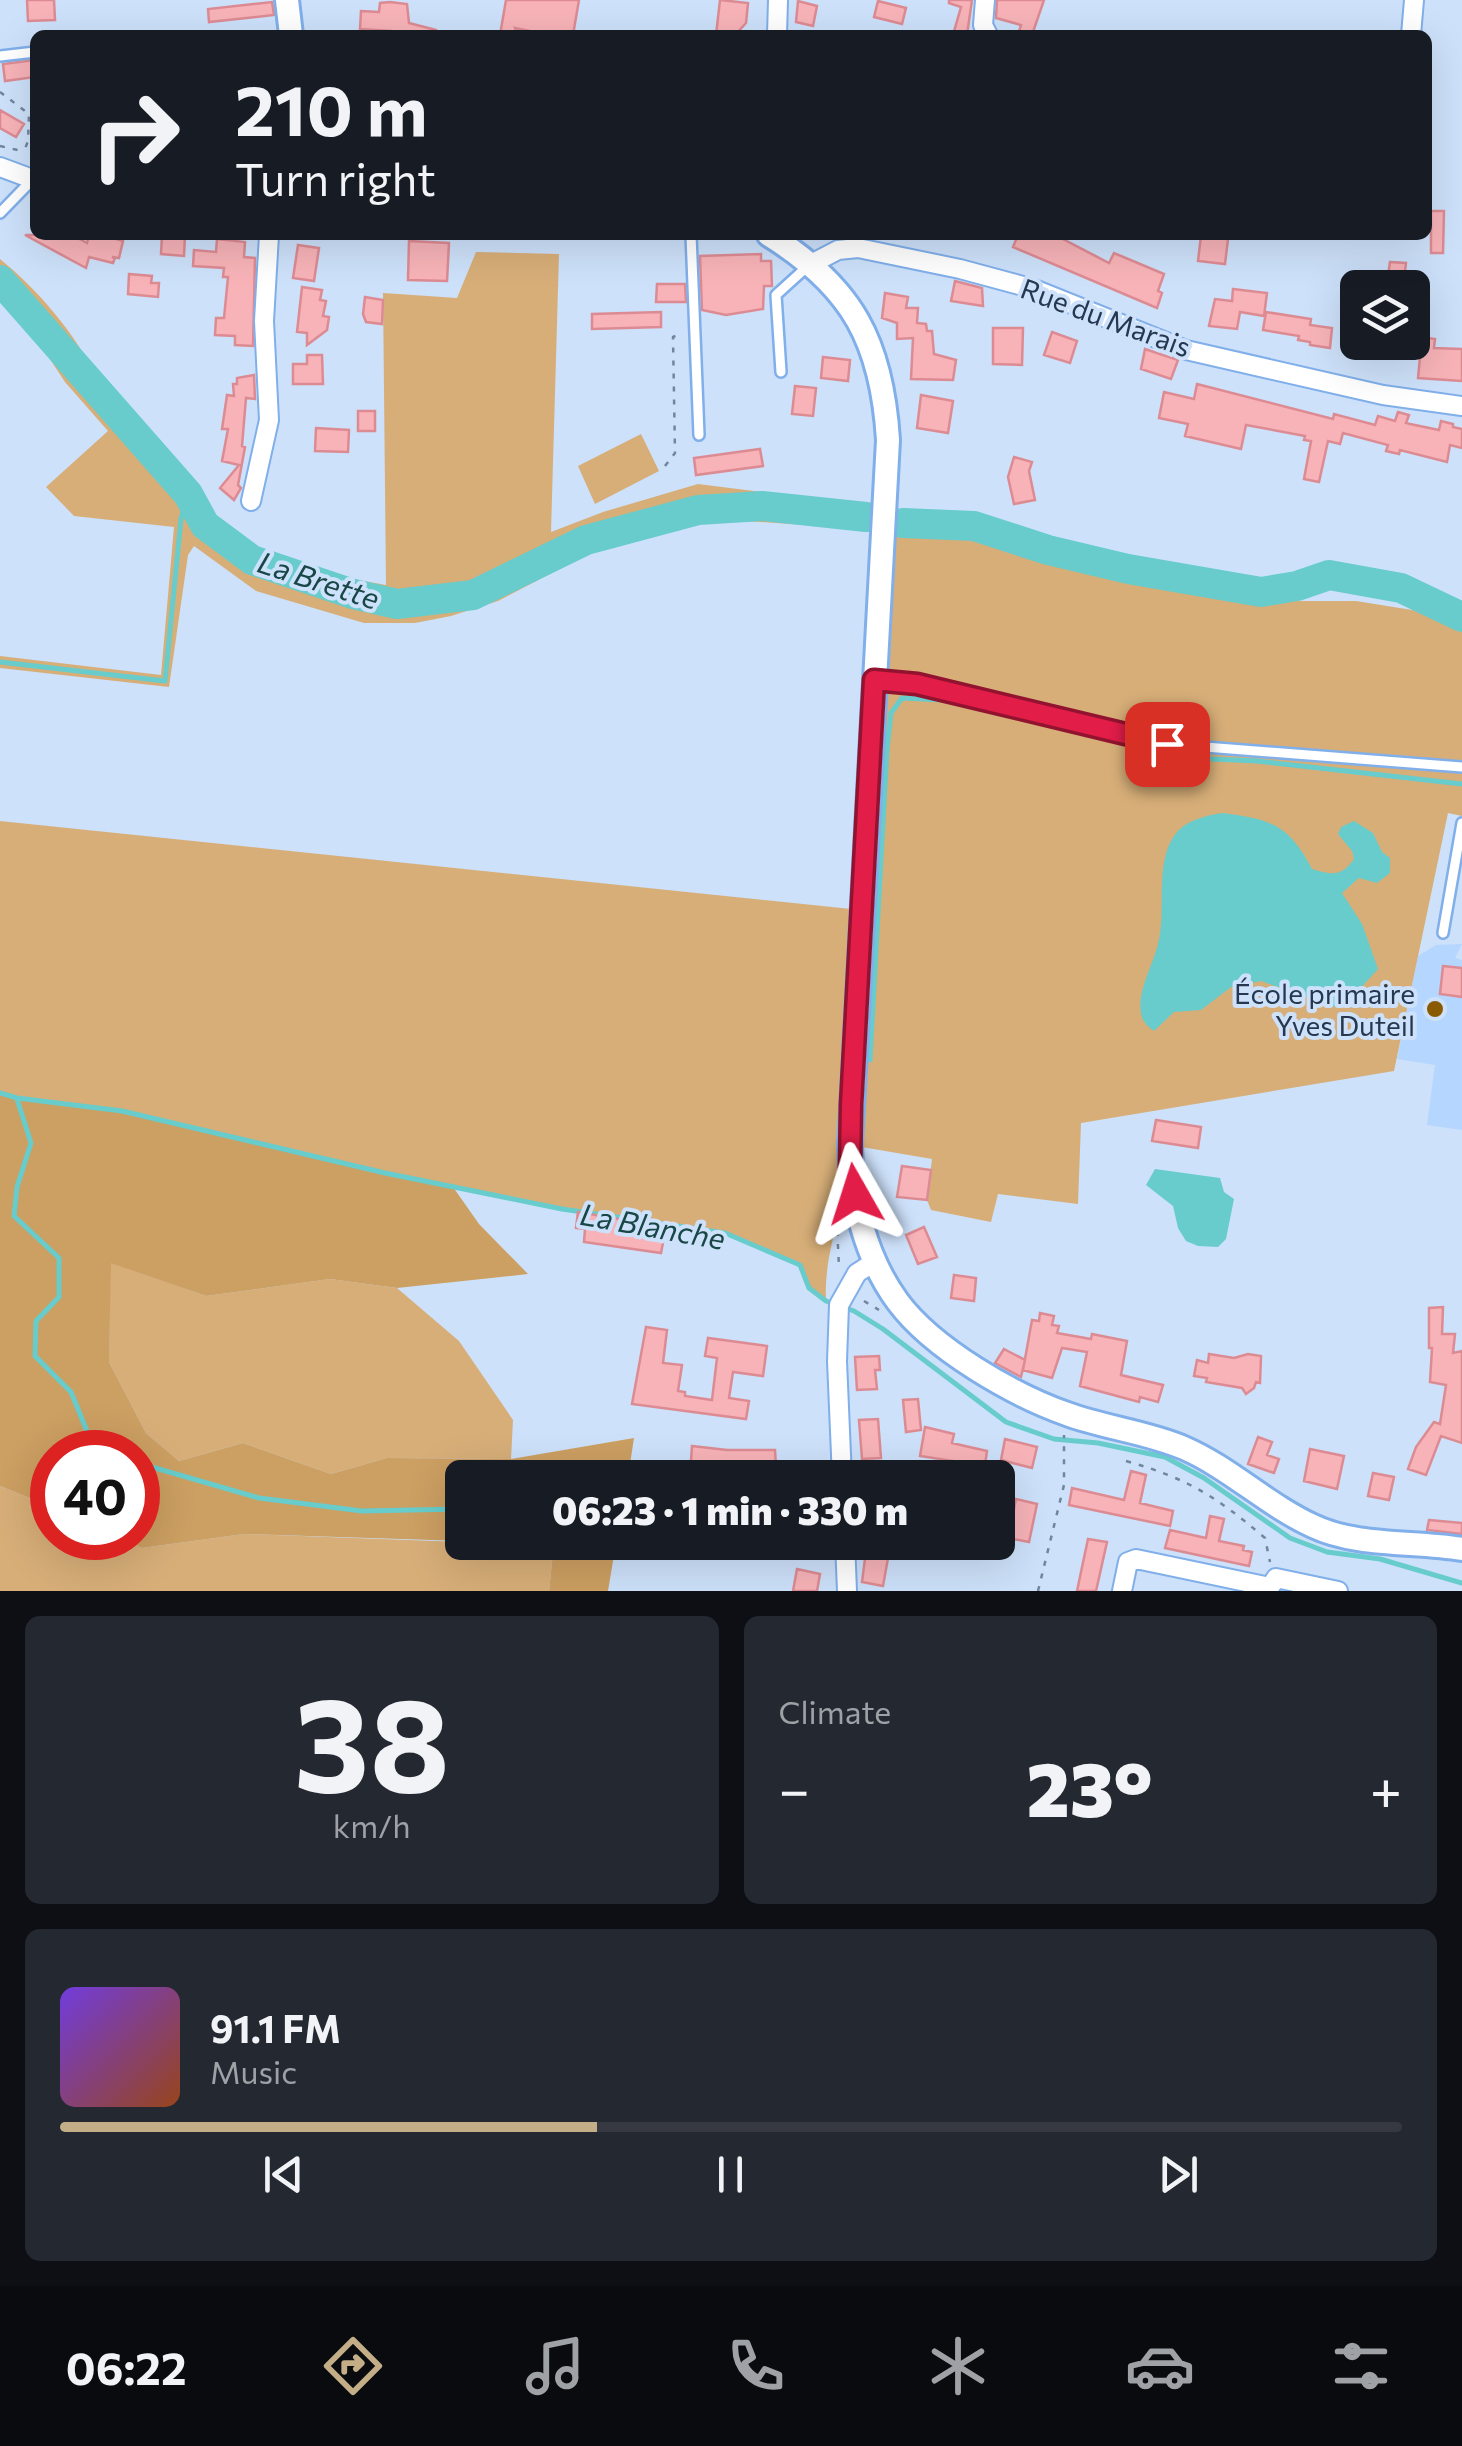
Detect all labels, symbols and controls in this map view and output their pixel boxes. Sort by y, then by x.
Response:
text: 210 m [235,65,427,150]
icon: right [70,70,200,200]
text: Turn right [235,150,436,205]
map controls [1340,270,1430,360]
button: layers [1340,270,1430,360]
street label: Rue du Marais [1016,271,1196,363]
water label: La Brette [254,542,384,616]
pin [1125,702,1210,787]
icon: arrive [1140,717,1195,772]
place label: École primaire Yves Duteil [1234,976,1415,1042]
marker: École primaire Yves Duteil [1424,998,1446,1020]
position arrow [803,1142,907,1246]
water label: La Blanche [578,1194,728,1256]
speed limit sign: 40 [30,1430,160,1560]
text: 06:23 · 1 min · 330 m [552,1486,908,1533]
text: 38 [294,1660,450,1819]
text: Climate [779,1691,891,1731]
text: 23° [1027,1741,1153,1832]
text: − [779,1754,810,1821]
text: + [1370,1754,1402,1821]
text: km/h [333,1805,411,1845]
text: 91.1 FM [210,2004,341,2051]
text: Music [210,2051,297,2091]
icon: previous [256,2147,311,2202]
icon: pause [703,2147,758,2202]
icon: next [1151,2147,1206,2202]
icon: directions [318,2331,388,2401]
icon: music [520,2331,590,2401]
icon: phone [721,2331,791,2401]
icon: climate [923,2331,993,2401]
icon: car [1125,2331,1195,2401]
icon: filters [1326,2331,1396,2401]
text: 06:22 [66,2339,187,2394]

